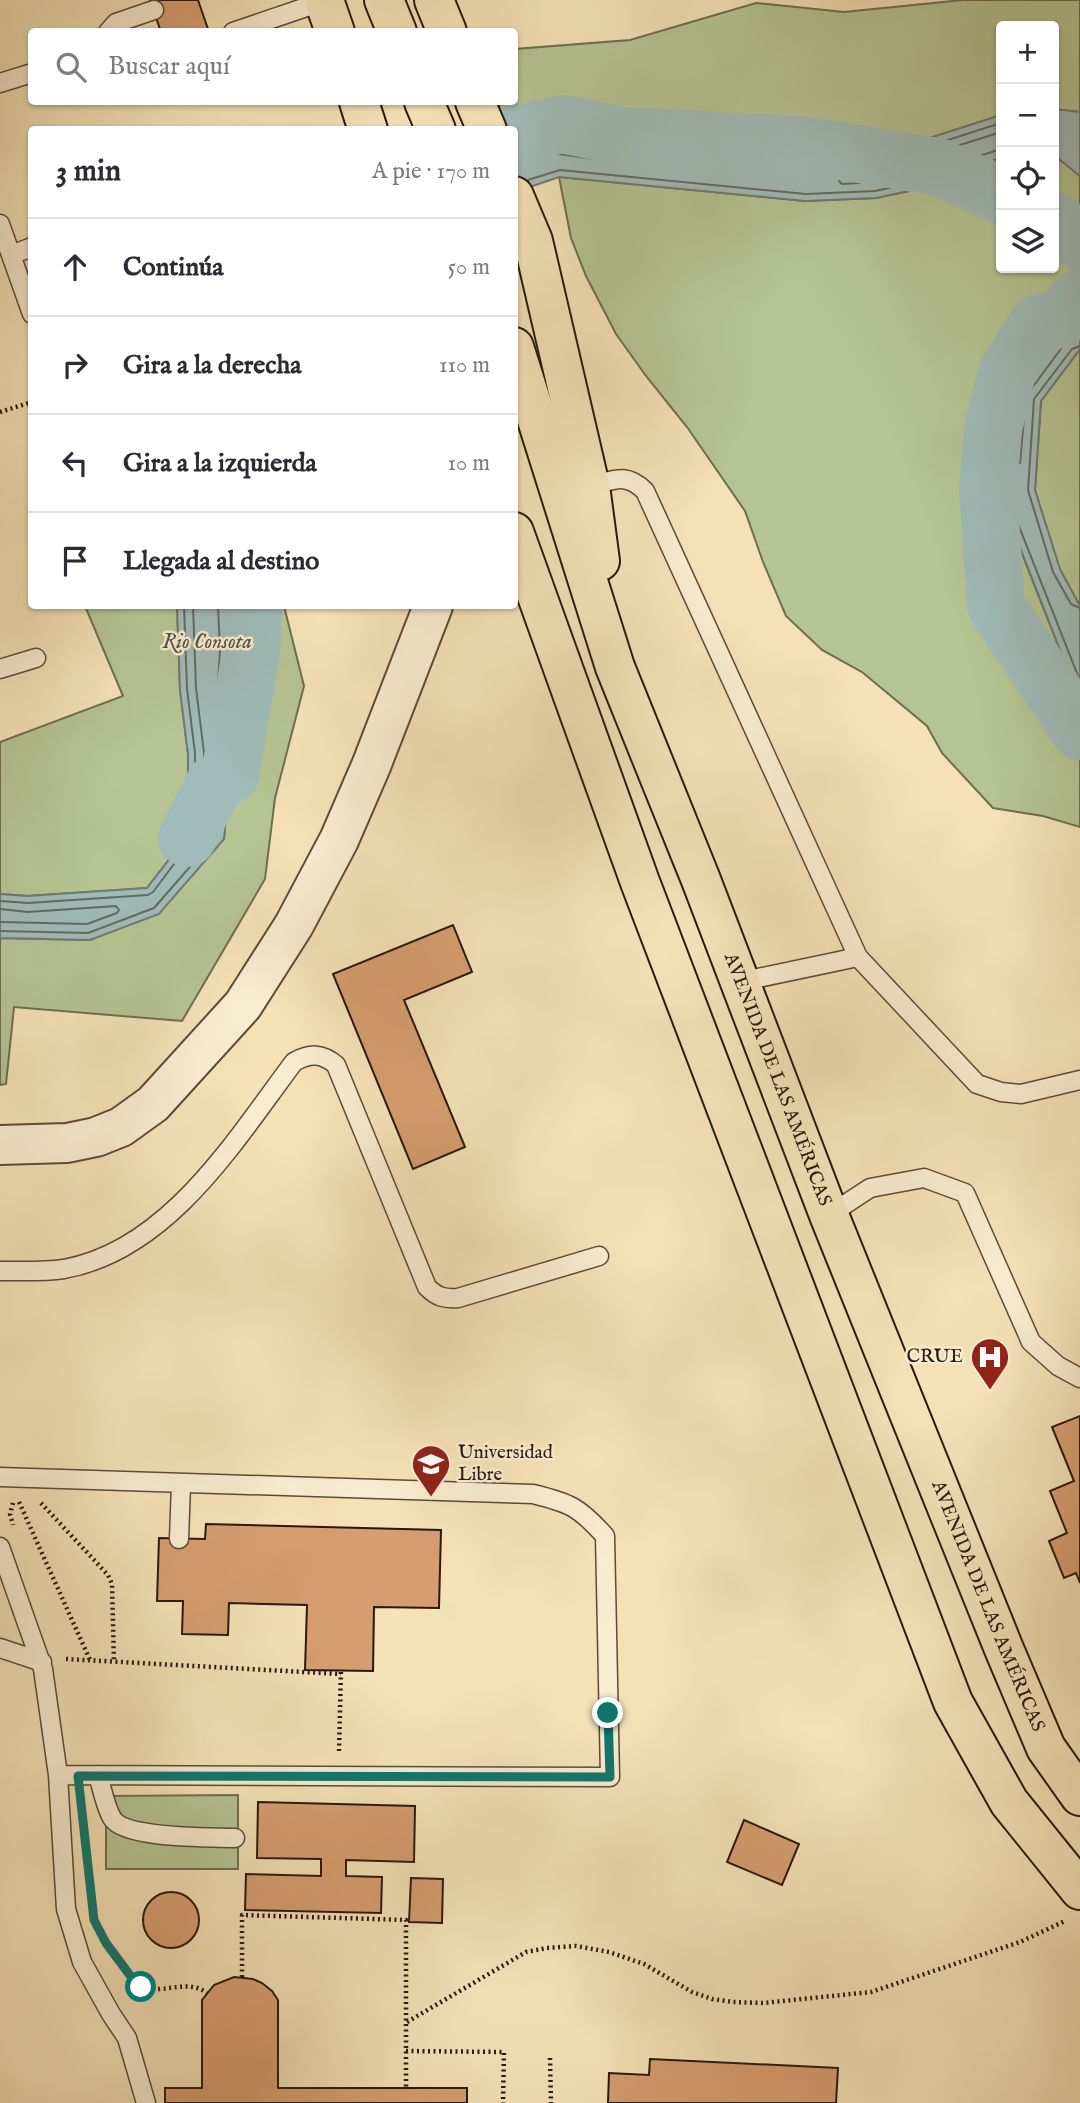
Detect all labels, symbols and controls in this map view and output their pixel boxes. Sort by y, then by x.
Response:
map controls [996,21,1059,273]
button: + [996,21,1059,84]
search box [28,28,518,105]
icon: search [52,48,90,86]
text: Buscar aquí [108,50,230,83]
button: − [996,84,1059,147]
button: locate [996,147,1059,210]
text: 3 min [56,153,121,191]
text: A pie · 170 m [372,157,490,186]
button: layers [996,210,1059,273]
icon: ahead [56,248,94,286]
text: Continúa [123,251,224,284]
text: 50 m [448,253,490,282]
icon: right [56,346,94,384]
text: Gira a la derecha [123,349,302,382]
text: 110 m [439,351,490,380]
icon: left [56,444,94,482]
text: Gira a la izquierda [123,447,317,480]
text: 10 m [447,449,490,478]
icon: arrive [56,542,94,580]
text: Llegada al destino [123,545,319,578]
water label: Rio Consota [162,629,252,656]
street label: AVENIDA DE LAS AMÉRICAS [718,949,837,1210]
hospital icon: CRUE [969,1336,1011,1391]
place label: CRUE [906,1345,963,1369]
place label: Universidad Libre [458,1441,554,1487]
school or university icon: Universidad Libre [410,1443,452,1498]
street label: AVENIDA DE LAS AMÉRICAS [925,1476,1050,1735]
route end [592,1697,623,1728]
route start [125,1971,156,2002]

